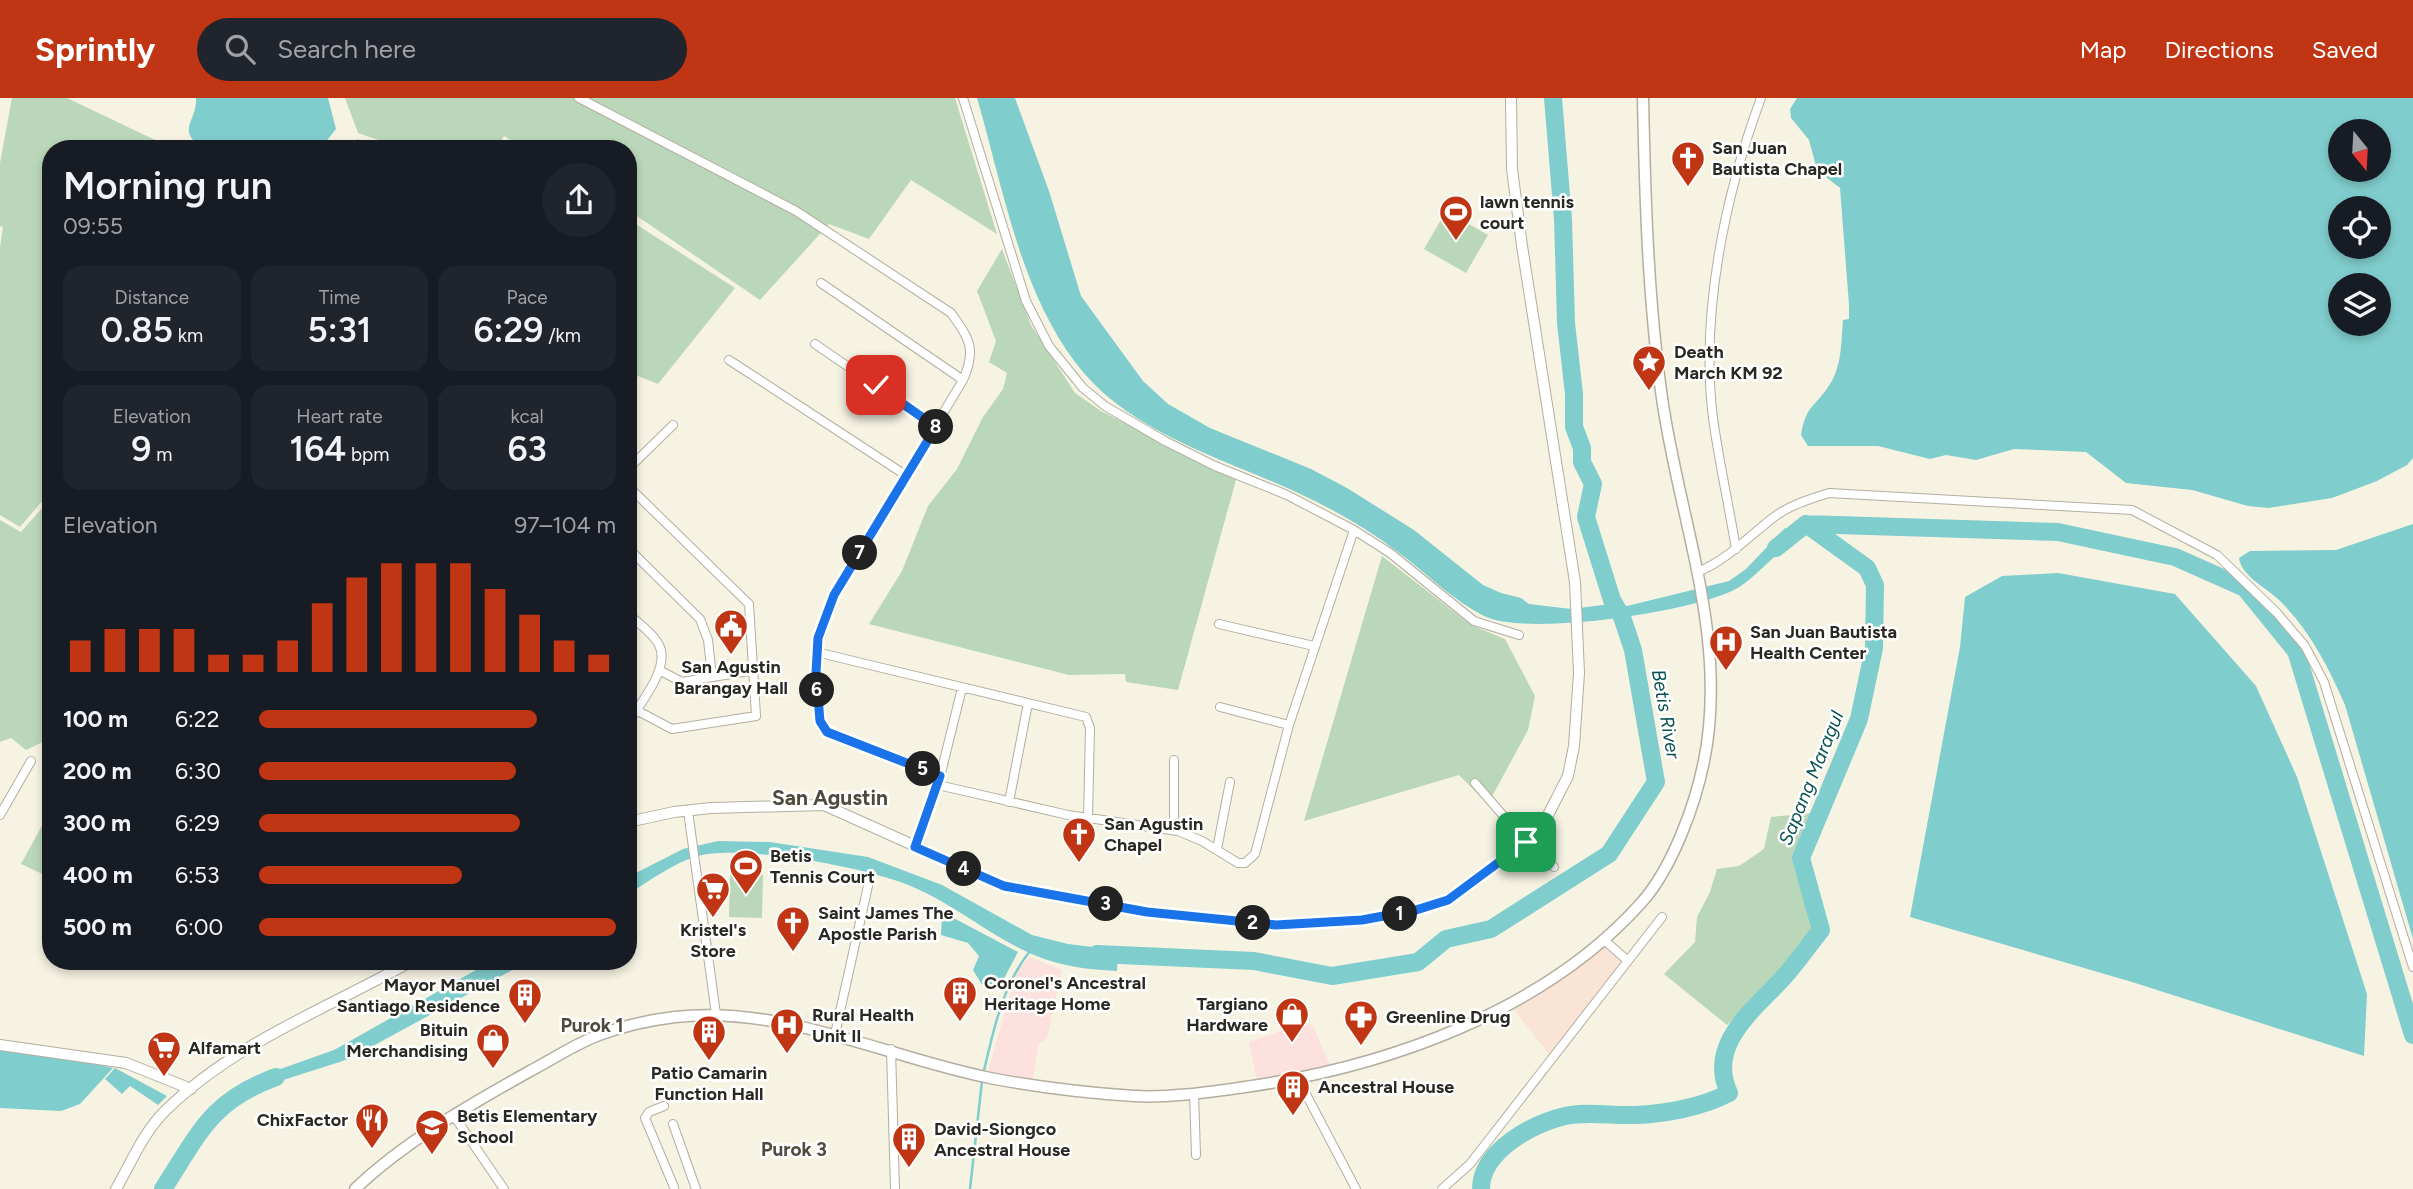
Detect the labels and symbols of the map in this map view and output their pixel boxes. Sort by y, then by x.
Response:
north arrow [2328,119,2390,182]
place label: San Juan Bautista Chapel [1712,137,1842,180]
church icon: San Juan Bautista Chapel [1669,139,1707,188]
place label: lawn tennis court [1480,191,1575,234]
sports icon: lawn tennis court [1437,193,1475,242]
place label: Death March KM 92 [1674,341,1783,384]
place icon: Death March KM 92 [1630,343,1668,392]
pin [846,355,906,415]
pin: 8 [918,410,954,444]
pin: 7 [842,536,878,570]
public building icon: San Agustin Barangay Hall [712,607,750,656]
place label: San Juan Bautista Health Center [1750,621,1897,664]
hospital icon: San Juan Bautista Health Center [1707,623,1745,672]
place label: San Agustin Barangay Hall [674,656,788,699]
water label: Betis River [1647,668,1685,761]
pin: 6 [800,672,834,708]
water label: Sapang Maragul [1774,707,1849,848]
pin: 5 [906,752,940,786]
district label: San Agustin [772,785,888,810]
pin [1496,812,1556,872]
place label: San Agustin Chapel [1104,813,1203,856]
church icon: San Agustin Chapel [1060,815,1098,864]
place label: Betis Tennis Court [770,845,875,888]
sports icon: Betis Tennis Court [727,847,765,896]
pin: 4 [946,852,982,886]
supermarket icon: Kristel's Store [694,870,732,919]
pin: 3 [1088,886,1124,922]
pin: 1 [1382,896,1418,932]
place label: Saint James The Apostle Parish [818,902,954,945]
church icon: Saint James The Apostle Parish [774,904,812,953]
pin: 2 [1236,906,1270,940]
place label: Kristel's Store [680,919,747,962]
place label: Coronel's Ancestral Heritage Home [984,972,1146,1015]
place label: Mayor Manuel Santiago Residence [337,974,500,1017]
building icon: Coronel's Ancestral Heritage Home [941,974,979,1023]
building icon: Mayor Manuel Santiago Residence [506,976,544,1025]
place label: Targiano Hardware [1186,993,1268,1036]
shop icon: Targiano Hardware [1273,995,1311,1044]
pharmacy icon: Greenline Drug [1342,998,1380,1047]
place label: Rural Health Unit II [812,1004,914,1047]
hospital icon: Rural Health Unit II [768,1006,806,1055]
place label: Greenline Drug [1386,1006,1510,1028]
building icon: Patio Camarin Function Hall [690,1013,728,1062]
district label: Purok 1 [560,1014,624,1037]
place label: Bituin Merchandising [346,1019,468,1062]
shop icon: Bituin Merchandising [474,1021,512,1070]
supermarket icon: Alfamart [145,1029,183,1078]
place label: Alfamart [188,1037,261,1059]
place label: Patio Camarin Function Hall [651,1062,767,1105]
building icon: Ancestral House [1274,1068,1312,1117]
place label: Ancestral House [1318,1076,1454,1098]
restaurant icon: ChixFactor [353,1101,391,1150]
place label: Betis Elementary School [457,1105,598,1148]
school or university icon: Betis Elementary School [413,1107,451,1156]
place label: ChixFactor [257,1109,348,1131]
place label: David-Siongco Ancestral House [934,1118,1070,1161]
building icon: David-Siongco Ancestral House [890,1120,928,1169]
district label: Purok 3 [761,1138,827,1161]

